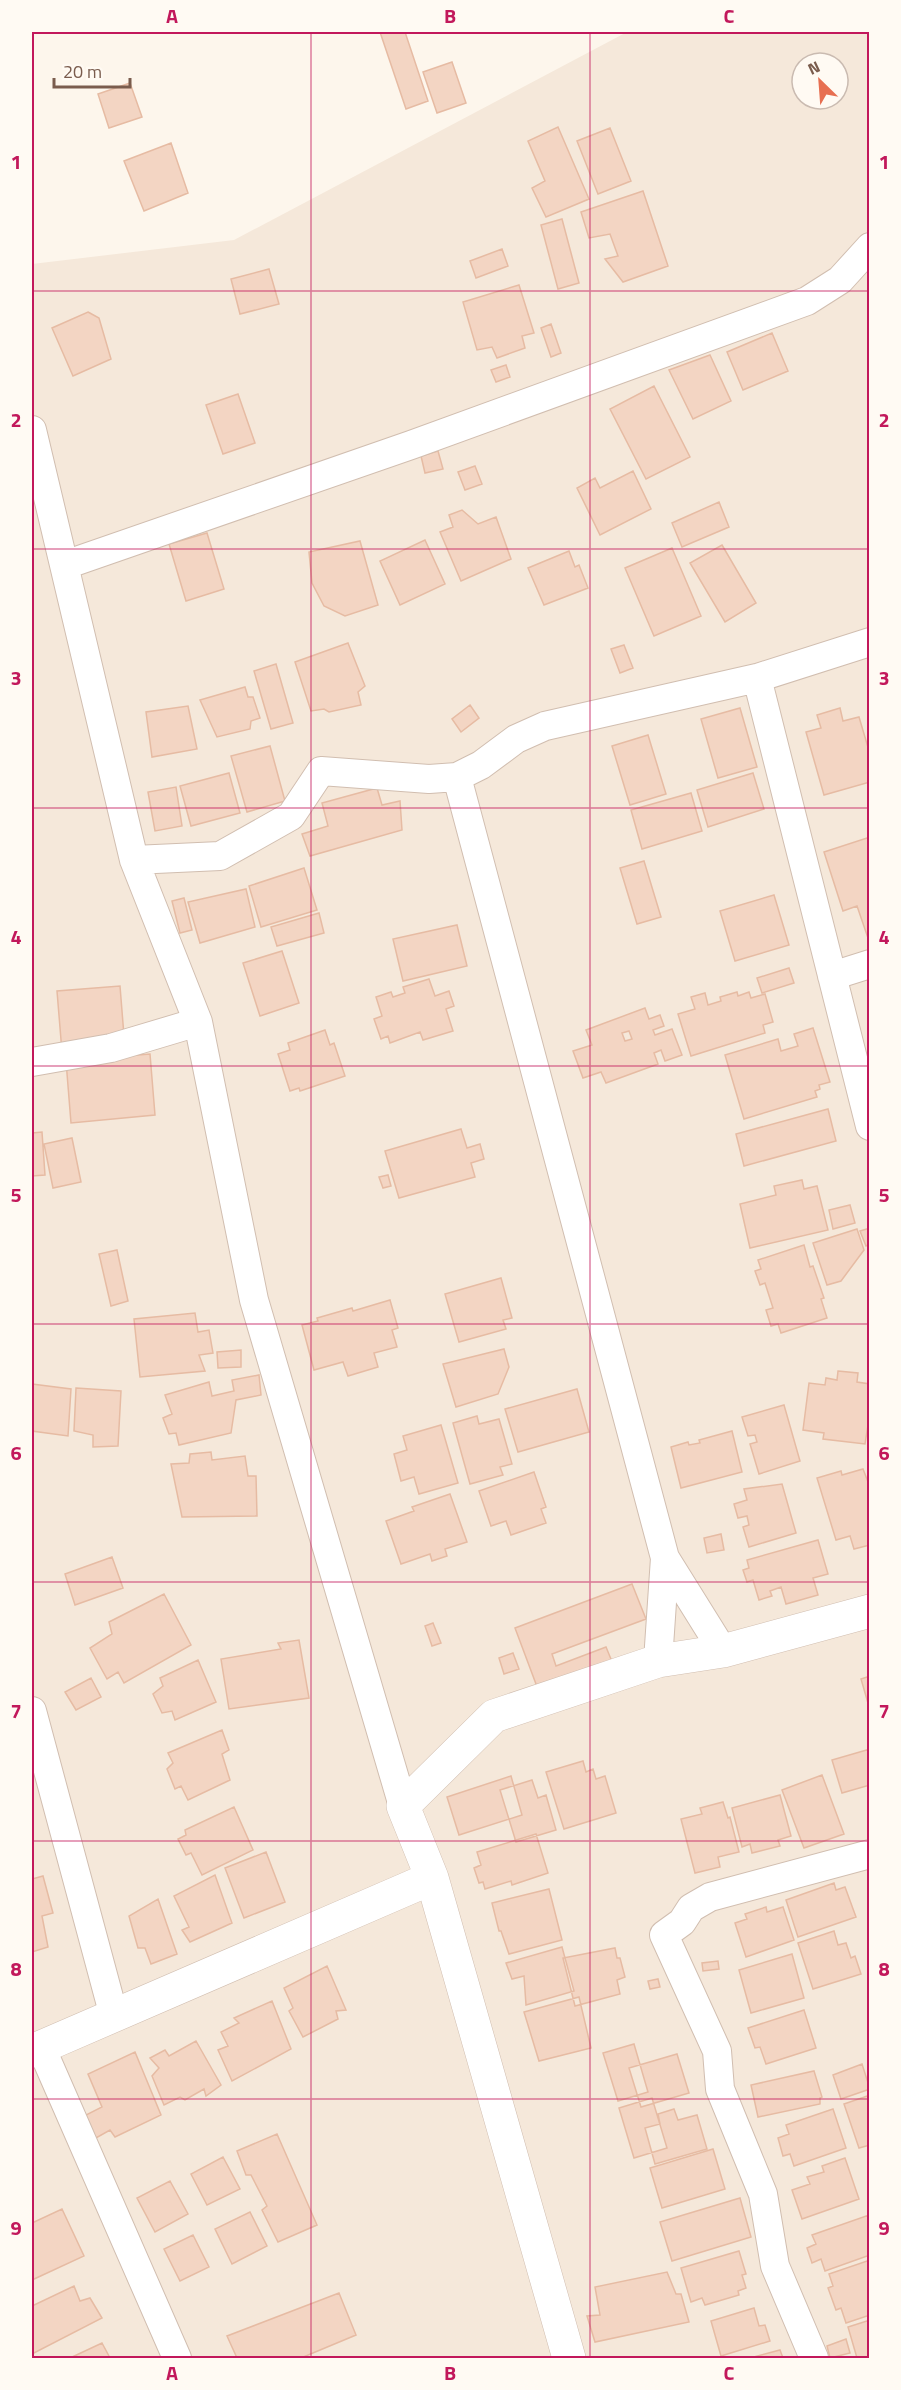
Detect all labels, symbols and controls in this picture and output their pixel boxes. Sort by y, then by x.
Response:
text: A [166,0,178,31]
text: B [444,0,456,31]
text: C [724,0,735,31]
scale bar [54,51,130,89]
north arrow [790,51,850,111]
text: N [804,54,824,81]
text: 20 m [63,58,102,85]
text: 1 [10,146,22,177]
text: 1 [878,146,890,177]
text: 2 [10,404,22,435]
text: 2 [878,404,890,435]
text: 3 [10,662,22,693]
text: 3 [878,662,890,693]
text: 4 [10,921,22,952]
text: 4 [878,921,890,952]
text: 5 [10,1179,22,1210]
text: 5 [878,1179,890,1210]
text: 6 [10,1437,22,1468]
text: 6 [878,1437,890,1468]
text: 7 [10,1695,22,1726]
text: 7 [878,1695,890,1726]
text: 8 [10,1953,22,1984]
text: 8 [878,1953,890,1984]
text: 9 [10,2212,22,2243]
text: 9 [878,2212,890,2243]
text: A [166,2357,178,2388]
text: B [444,2357,456,2388]
text: C [724,2357,735,2388]

